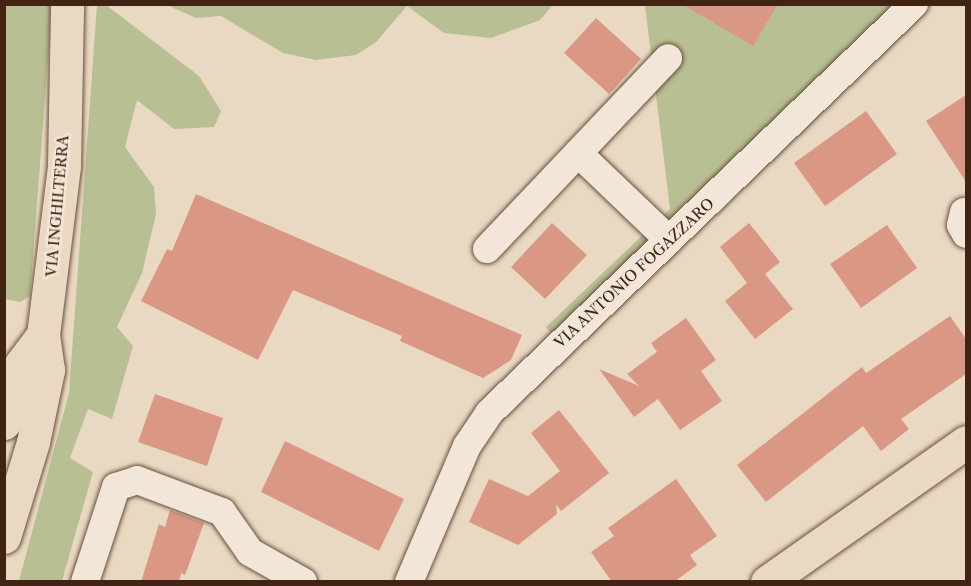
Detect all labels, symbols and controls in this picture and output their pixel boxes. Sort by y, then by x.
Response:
street label: VIA INGHILTERRA [42,134,72,278]
street label: VIA ANTONIO FOGAZZARO [550,194,718,352]

